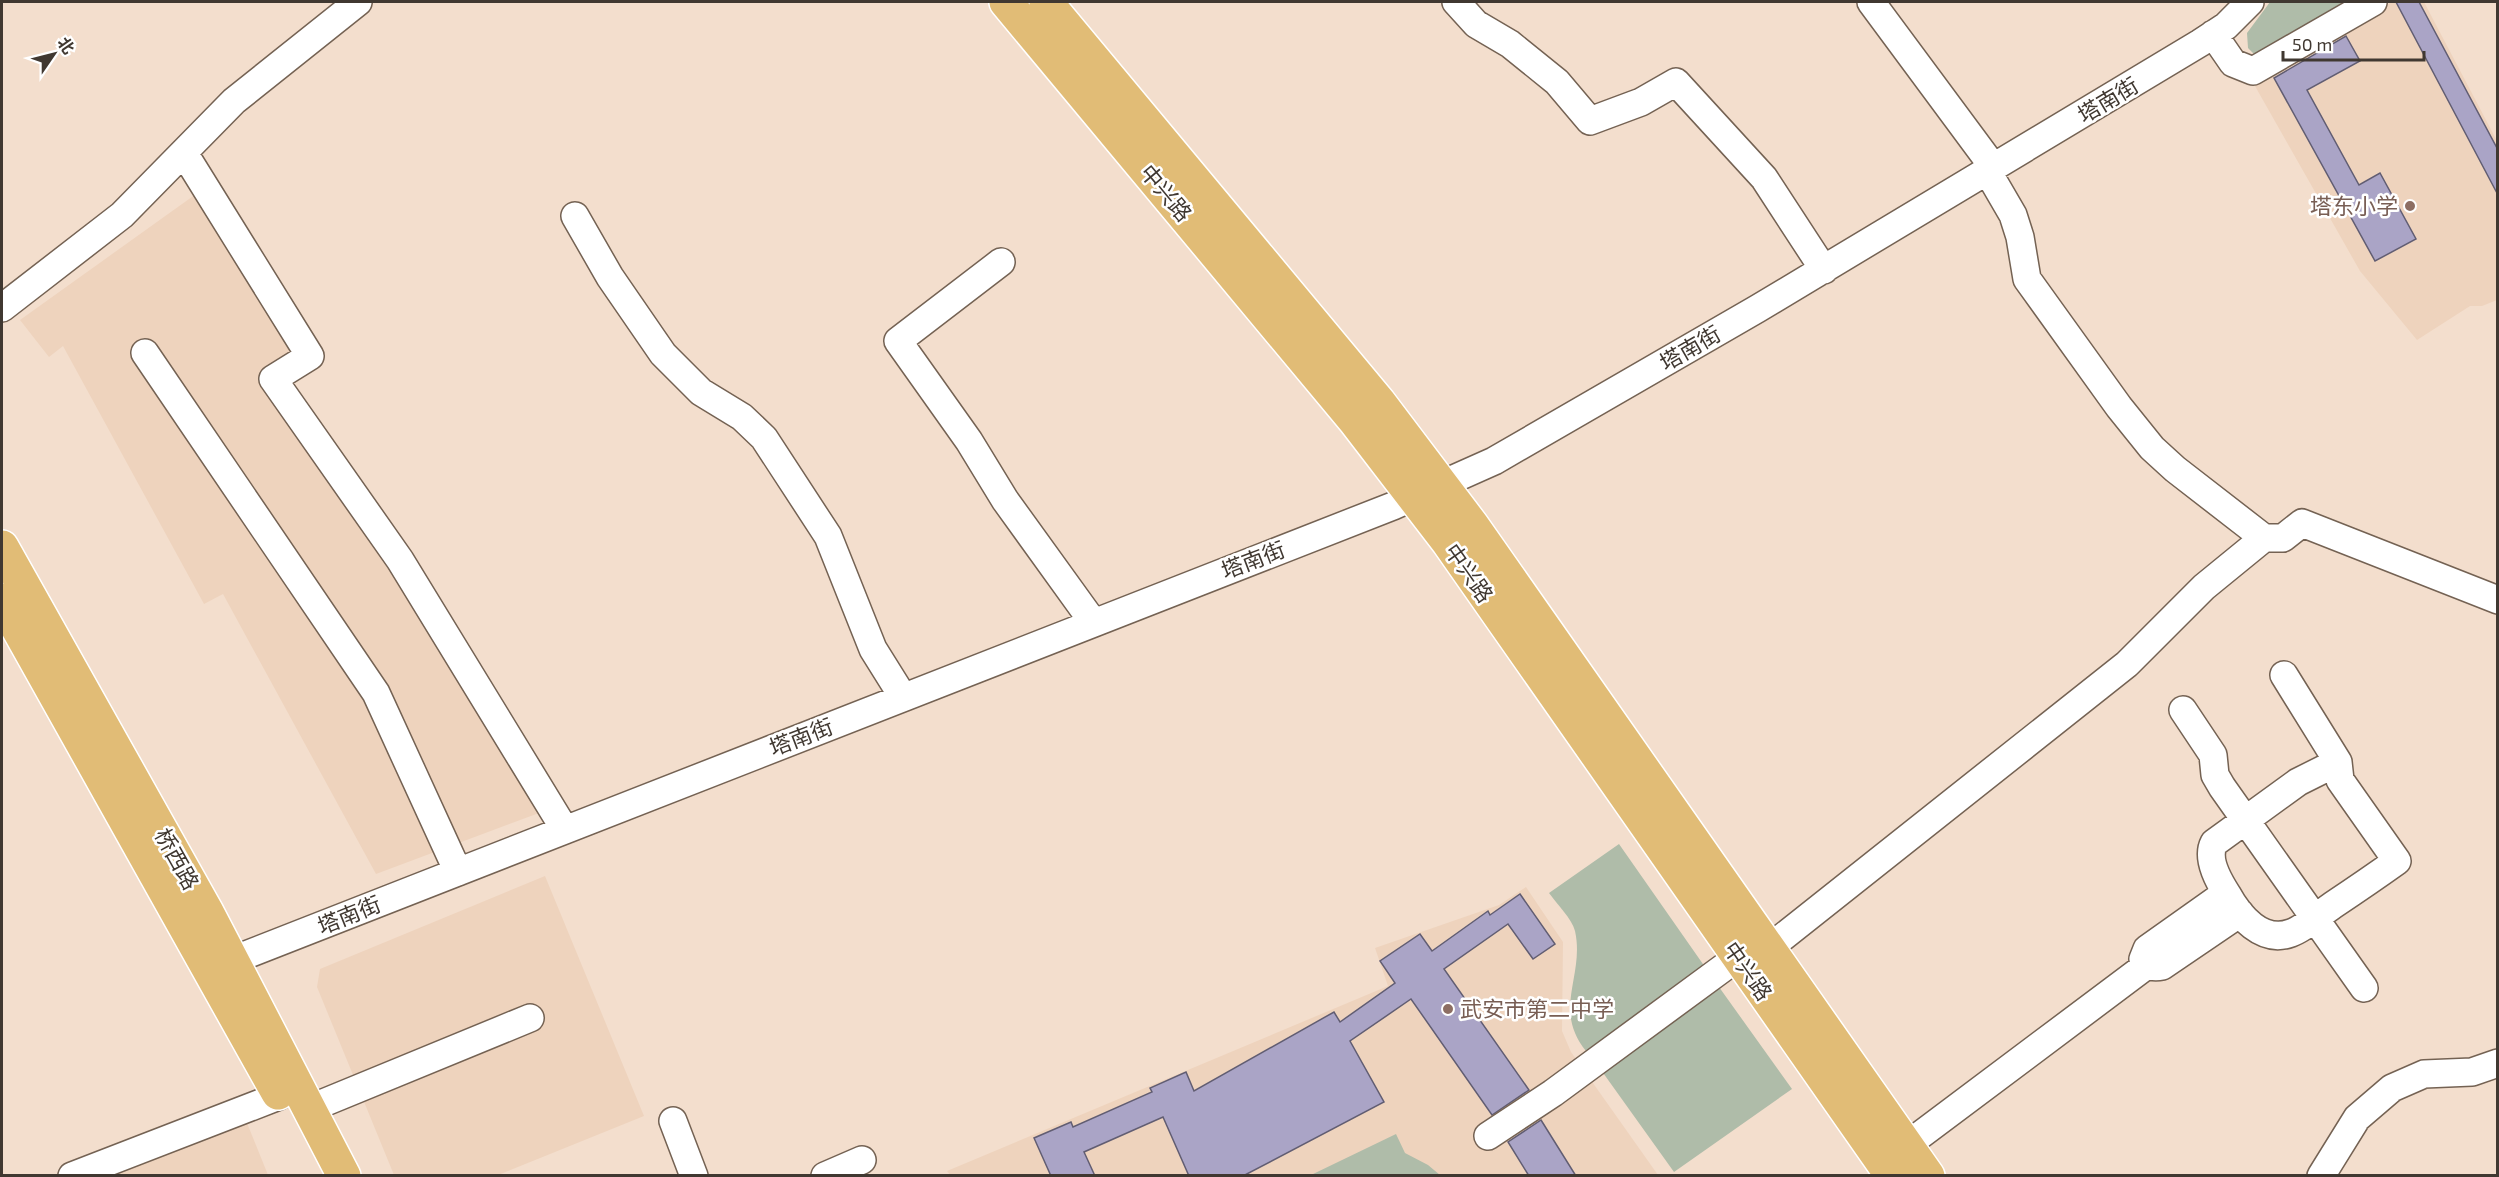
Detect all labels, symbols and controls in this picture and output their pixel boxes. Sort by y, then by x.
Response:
north arrow [24,24,84,84]
scale bar [2283,24,2424,62]
text: 北 [54,33,79,57]
text: 50 m [2292,33,2332,55]
street label: 塔南街 [2072,71,2142,127]
street label: 中兴路 [1136,159,1198,226]
place label: 塔东小学 [2310,192,2398,218]
marker: 塔东小学 [2403,199,2417,213]
street label: 塔南街 [1654,319,1725,375]
street label: 塔南街 [1217,535,1288,583]
street label: 中兴路 [1440,538,1499,607]
street label: 塔南街 [765,712,836,760]
street label: 桥西路 [151,823,205,894]
street label: 塔南街 [313,890,384,938]
street label: 中兴路 [1719,936,1778,1005]
place label: 武安市第二中学 [1460,995,1614,1021]
marker: 武安市第二中学 [1441,1002,1455,1016]

